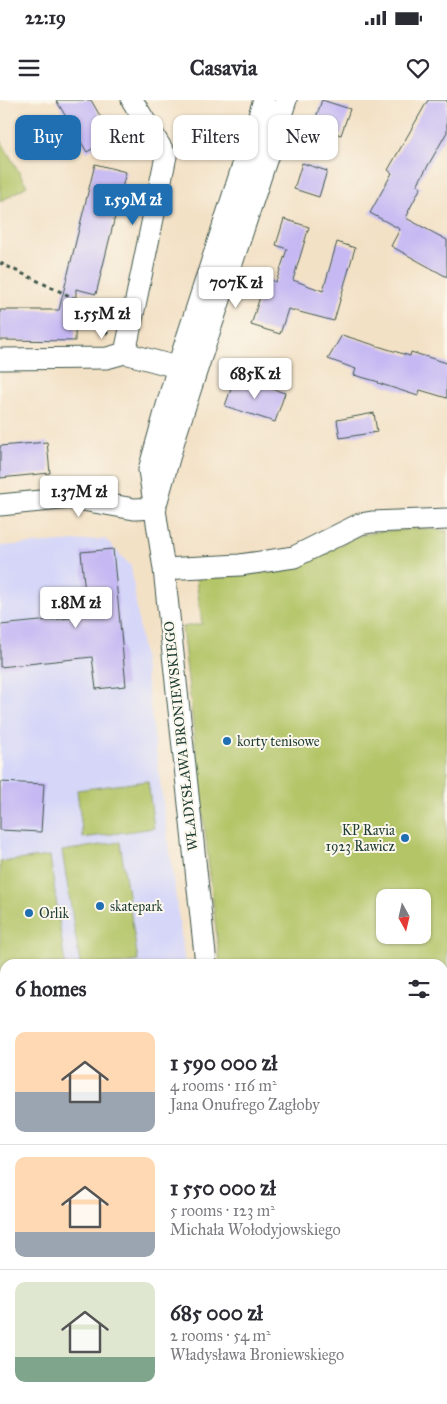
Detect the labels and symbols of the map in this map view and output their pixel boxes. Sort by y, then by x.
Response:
pin: 1.59M zł [81,184,185,226]
pin: 707K zł [190,266,282,309]
pin: 1.55M zł [50,298,154,340]
pin: 685K zł [209,358,301,400]
pin: 1.37M zł [27,476,131,518]
pin: 1.8M zł [30,586,122,629]
street label: WŁADYSŁAWA BRONIEWSKIEGO [160,620,202,852]
place label: korty tenisowe [237,733,320,750]
marker: korty tenisowe [221,735,233,747]
place label: KP Ravia 1923 Rawicz [326,822,396,855]
marker: KP Ravia 1923 Rawicz [399,832,411,844]
north arrow [376,889,431,944]
place label: skatepark [110,898,163,915]
marker: skatepark [94,900,106,912]
place label: Orlik [39,905,69,922]
marker: Orlik [23,907,35,919]

